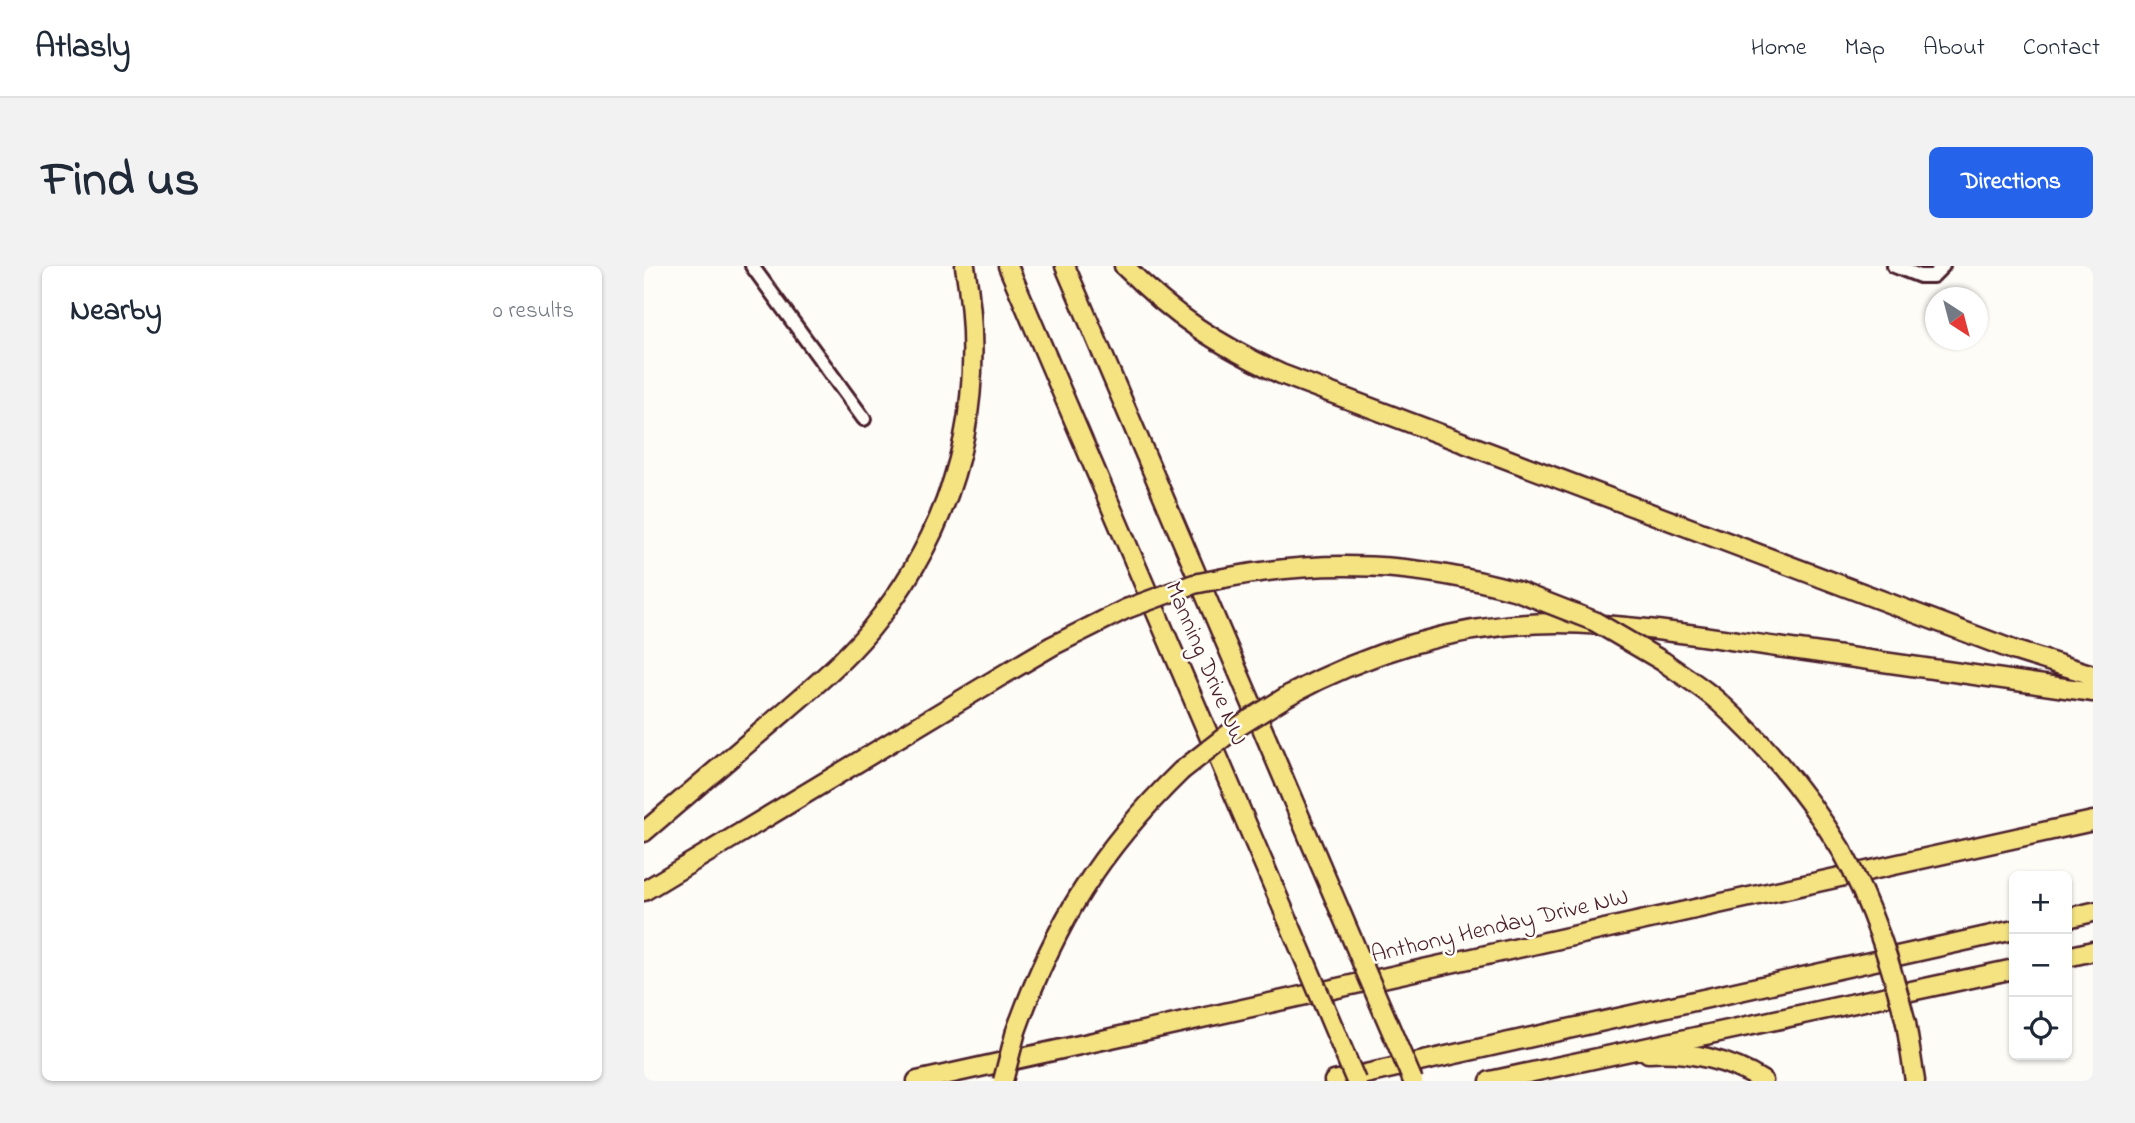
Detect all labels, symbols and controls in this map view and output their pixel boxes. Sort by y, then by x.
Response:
text: Atlasly [35,24,130,72]
text: Home [1751,31,1807,66]
text: Map [1845,31,1885,66]
text: About [1923,31,1985,66]
text: Contact [2023,31,2100,66]
text: Find us [42,146,199,218]
button: Directions [1929,147,2093,218]
north arrow [1925,287,1988,350]
text: Nearby [70,290,162,334]
text: 0 results [493,295,574,328]
street label: Manning Drive NW [1155,577,1255,751]
map controls [2009,871,2072,1060]
button: + [2009,871,2072,934]
street label: Anthony Henday Drive NW [1368,880,1632,975]
button: − [2009,934,2072,997]
button: locate [2009,997,2072,1060]

